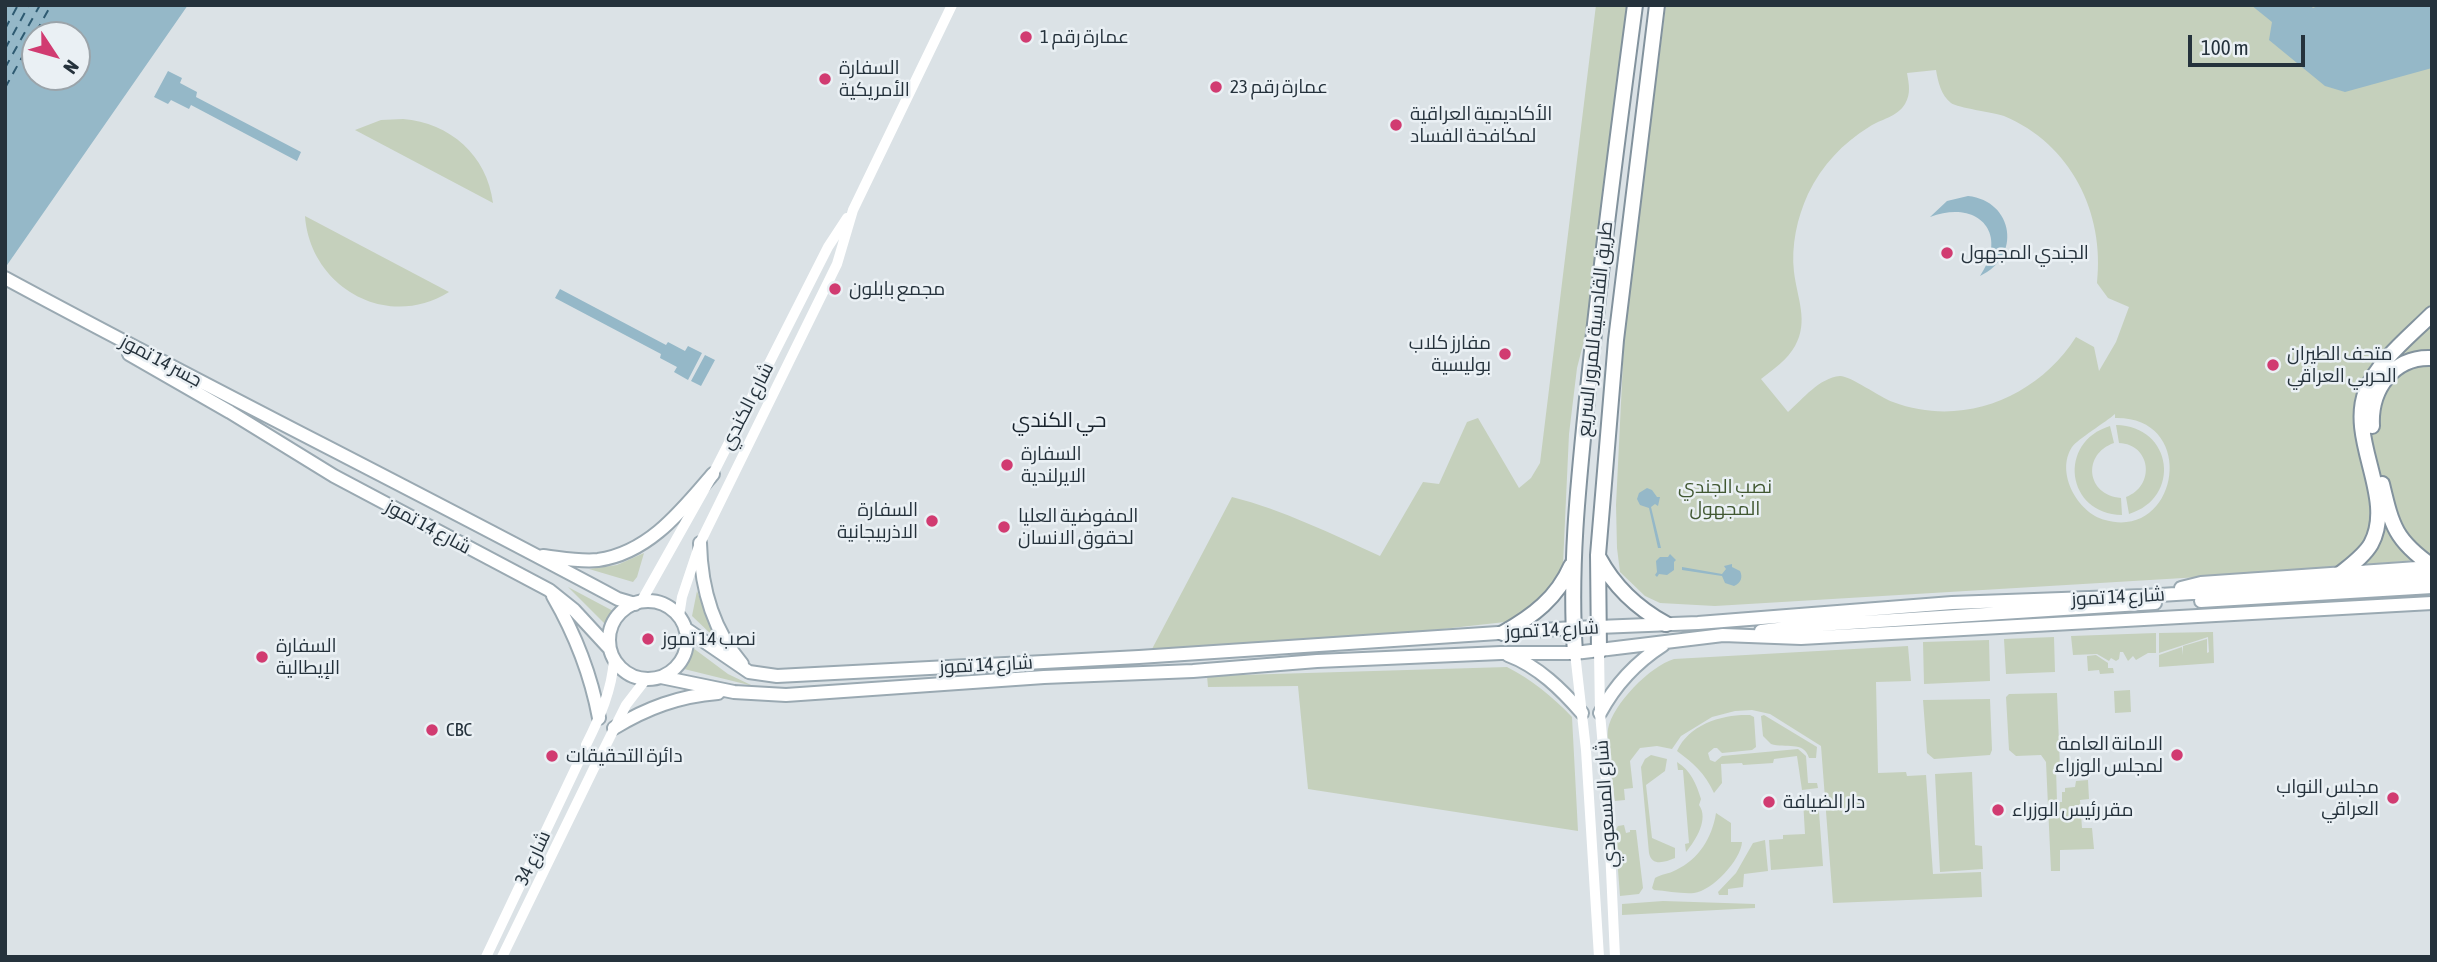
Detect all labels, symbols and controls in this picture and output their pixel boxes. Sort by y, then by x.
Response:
north arrow [21,21,91,91]
scale bar [2192,21,2309,65]
place label: عمارة رقم 1 [1040,26,1129,48]
marker: عمارة رقم 1 [1018,29,1034,45]
text: 100 m [2201,35,2249,59]
text: N [59,56,84,78]
place label: السفارة الأمريكية [839,57,910,101]
marker: السفارة الأمريكية [817,71,833,87]
place label: عمارة رقم 23 [1230,76,1328,98]
marker: عمارة رقم 23 [1208,79,1224,95]
place label: الأكاديمية العراقية لمكافحة الفساد [1410,103,1552,147]
marker: الأكاديمية العراقية لمكافحة الفساد [1388,117,1404,133]
street label: طريق القادسية للمرور السريع [1572,220,1618,438]
place label: الجندي المجهول [1961,242,2089,264]
marker: الجندي المجهول [1939,245,1955,261]
place label: مجمع بابلون [849,278,945,300]
marker: مجمع بابلون [827,281,843,297]
street label: جسر 14 تموز [116,330,206,392]
place label: مفارز كلاب بوليسية [1409,332,1491,376]
place label: متحف الطيران الحربي العراقي [2287,343,2397,387]
marker: مفارز كلاب بوليسية [1497,346,1513,362]
marker: متحف الطيران الحربي العراقي [2265,357,2281,373]
street label: شارع الكندي [715,358,779,454]
district label: حي الكندي [1012,407,1106,433]
place label: السفارة الايرلندية [1021,443,1086,487]
marker: السفارة الايرلندية [999,457,1015,473]
park label: نصب الجندي المجهول [1678,476,1772,520]
street label: شارع 14 تموز [381,495,475,559]
place label: السفارة الاذربيجانية [837,499,918,543]
place label: المفوضية العليا لحقوق الانسان [1018,505,1138,549]
marker: السفارة الاذربيجانية [924,513,940,529]
marker: المفوضية العليا لحقوق الانسان [996,519,1012,535]
street label: شارع 14 تموز [2071,583,2165,611]
street label: شارع 14 تموز [1505,616,1599,644]
place label: نصب 14 تموز [662,628,756,650]
marker: نصب 14 تموز [640,631,656,647]
place label: السفارة الإيطالية [276,635,340,679]
marker: السفارة الإيطالية [254,649,270,665]
street label: شارع 14 تموز [939,651,1033,679]
place label: CBC [446,719,472,741]
marker: CBC [424,722,440,738]
place label: الامانة العامة لمجلس الوزراء [2055,733,2163,777]
street label: شارع المسعودي [1590,739,1622,869]
place label: دائرة التحقيقات [566,745,683,767]
marker: الامانة العامة لمجلس الوزراء [2169,747,2185,763]
marker: دائرة التحقيقات [544,748,560,764]
place label: مجلس النواب العراقي [2276,776,2379,820]
marker: مجلس النواب العراقي [2385,790,2401,806]
place label: دار الضيافة [1783,791,1865,813]
marker: دار الضيافة [1761,794,1777,810]
place label: مقر رئيس الوزراء [2012,799,2133,821]
marker: مقر رئيس الوزراء [1990,802,2006,818]
street label: شارع 34 [511,827,555,889]

